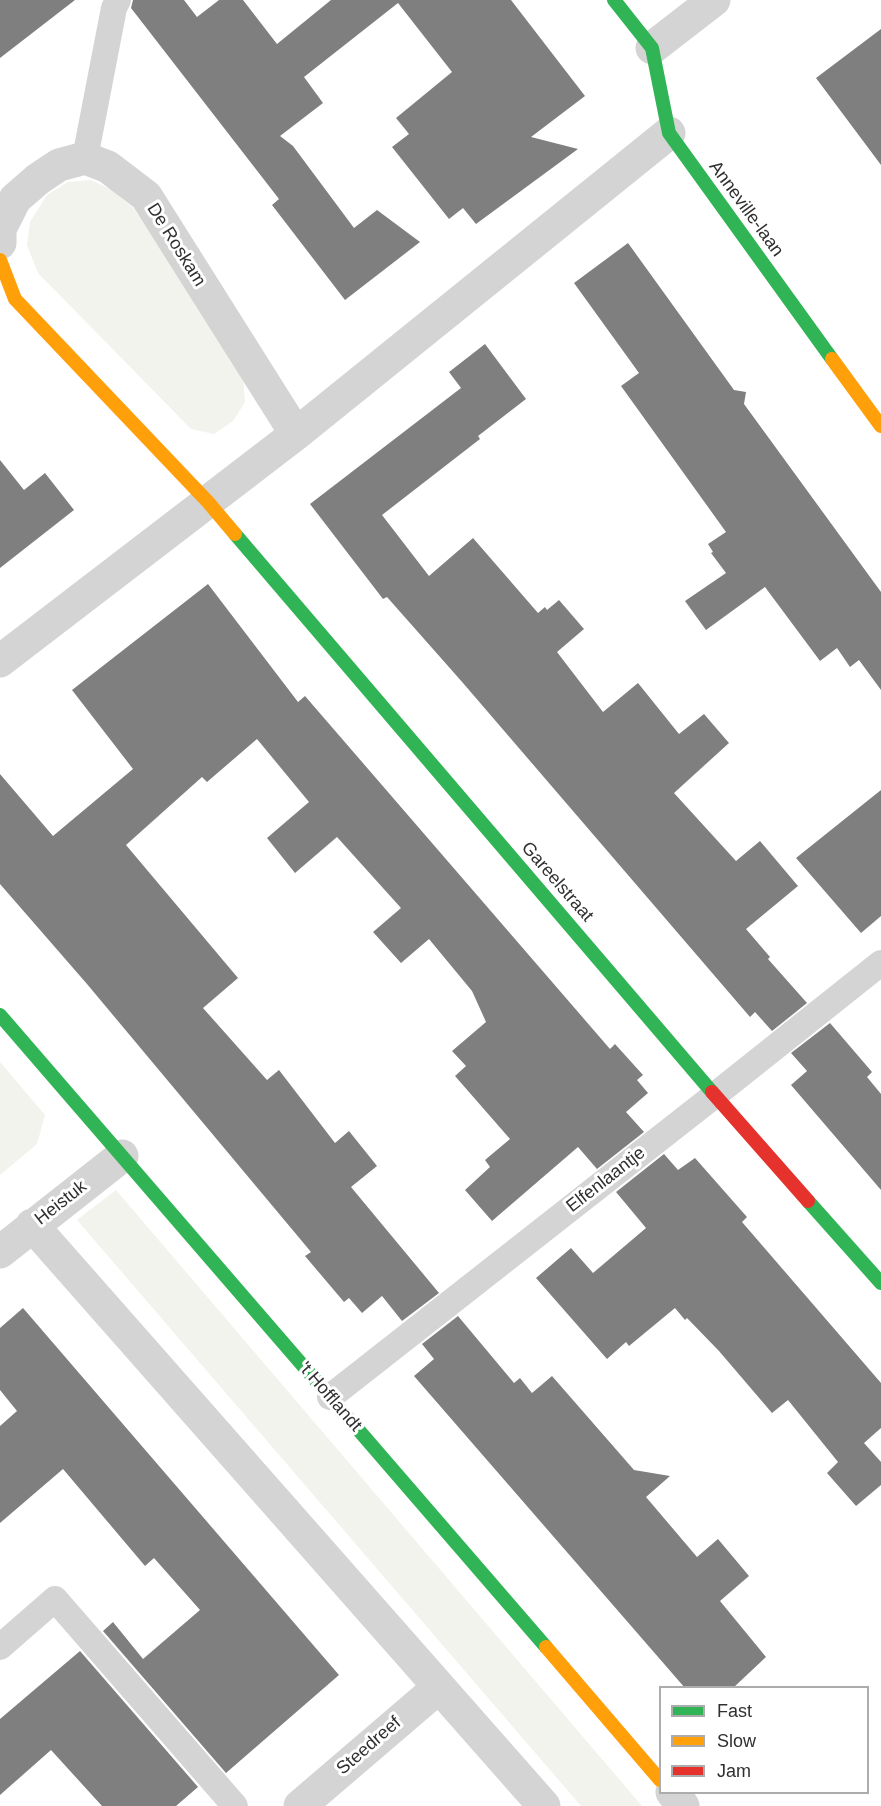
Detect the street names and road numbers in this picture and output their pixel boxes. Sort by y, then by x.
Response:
street label: Anneville-laan [704,157,788,261]
street label: De Roskam [142,199,210,291]
street label: Gareelstraat [516,838,598,926]
street label: Elfenlaantje [562,1143,650,1217]
street label: Heistuk [31,1176,91,1230]
street label: 't Hofflandt [294,1358,366,1436]
street label: Steedreef [332,1712,406,1780]

